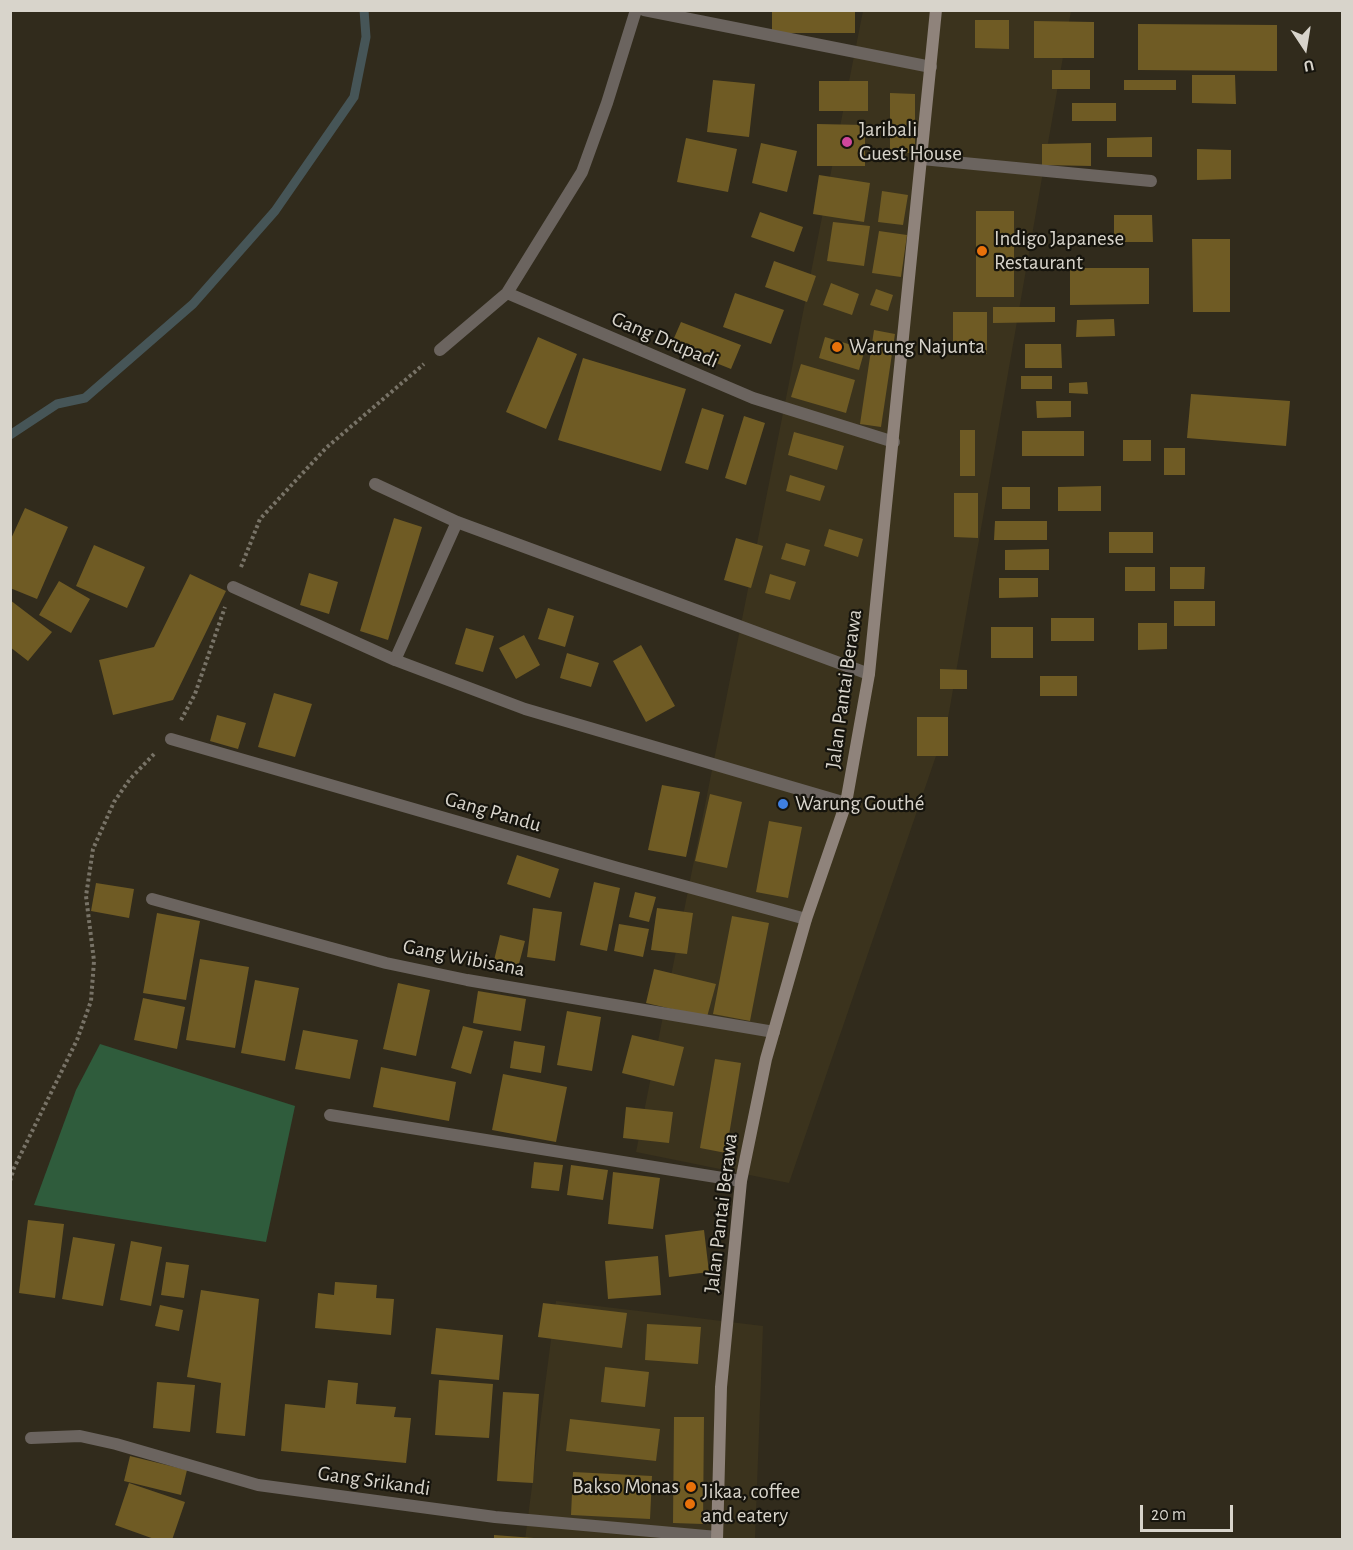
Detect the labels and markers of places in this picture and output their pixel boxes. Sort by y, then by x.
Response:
place label: Jaribali Guest House [859,117,962,167]
marker: Jaribali Guest House [840,135,854,149]
place label: Indigo Japanese Restaurant [994,226,1124,276]
marker: Indigo Japanese Restaurant [975,244,989,258]
place label: Warung Najunta [849,334,985,360]
marker: Warung Najunta [830,340,844,354]
place label: Warung Gouthé [795,791,924,817]
marker: Warung Gouthé [776,797,790,811]
place label: Bakso Monas [572,1474,679,1500]
place label: Jikaa, coffee and eatery [702,1479,800,1529]
marker: Bakso Monas [684,1480,698,1494]
marker: Jikaa, coffee and eatery [683,1497,697,1511]

